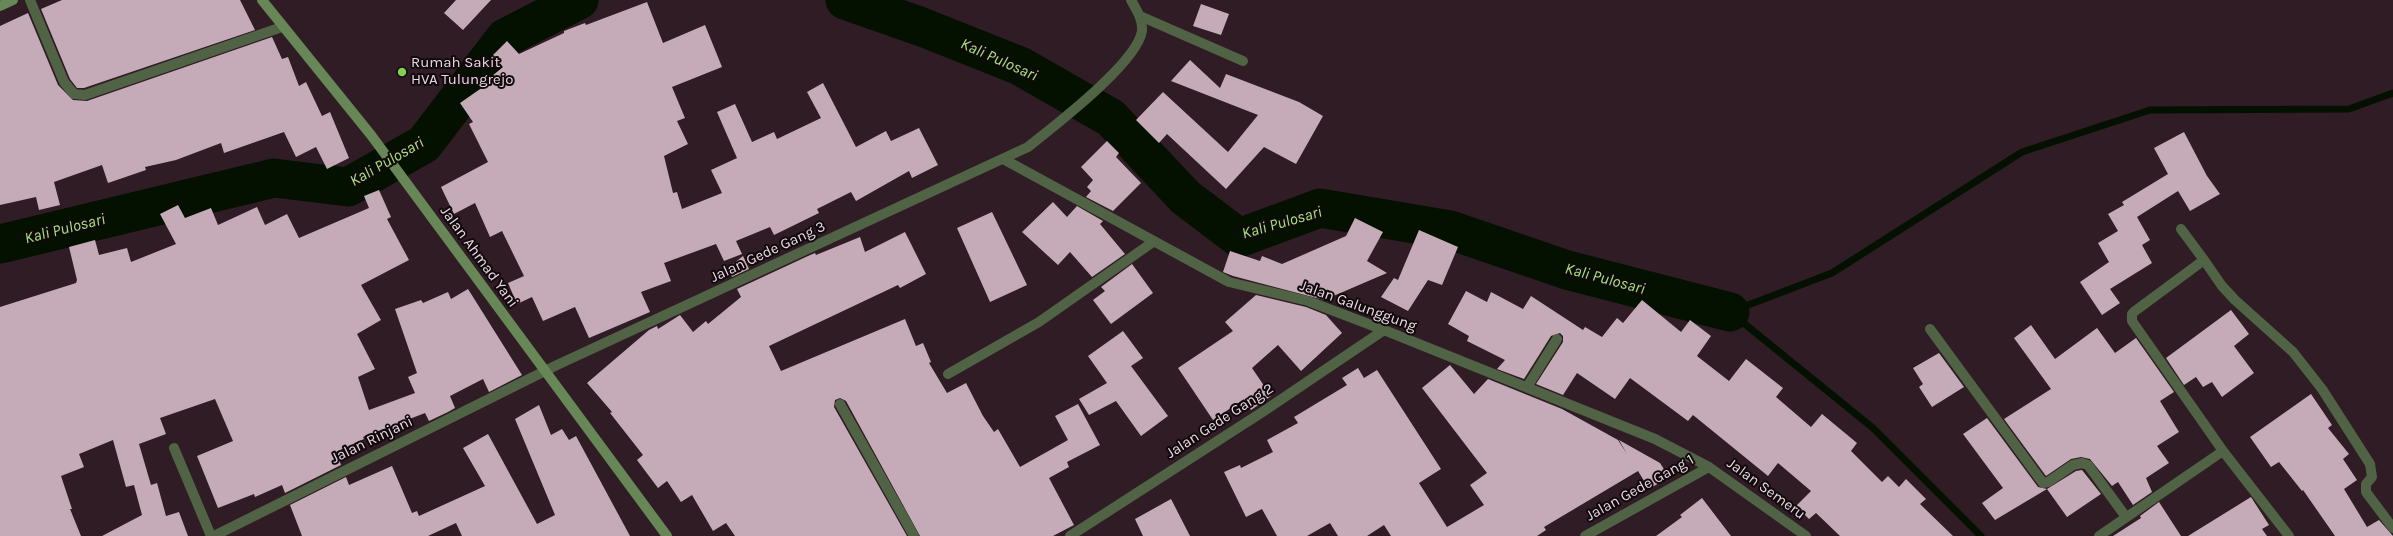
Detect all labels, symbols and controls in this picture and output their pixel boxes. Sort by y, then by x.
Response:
water label: Kali Pulosari [957,34,1041,86]
place label: Rumah Sakit HVA Tulungrejo [411,54,514,89]
marker: Rumah Sakit HVA Tulungrejo [396,66,408,78]
water label: Kali Pulosari [346,133,428,191]
water label: Kali Pulosari [1240,202,1324,244]
street label: Jalan Ahmad Yani [436,203,522,311]
water label: Kali Pulosari [23,210,107,248]
street label: Jalan Gede Gang 3 [708,217,828,287]
water label: Kali Pulosari [1563,259,1647,299]
street label: Jalan Galunggung [1297,276,1419,336]
street label: Jalan Gede Gang 2 [1163,380,1277,462]
street label: Jalan Rinjani [328,412,416,468]
street label: Jalan Gede Gang 1 [1583,451,1697,525]
street label: Jalan Semeru [1723,455,1809,523]

